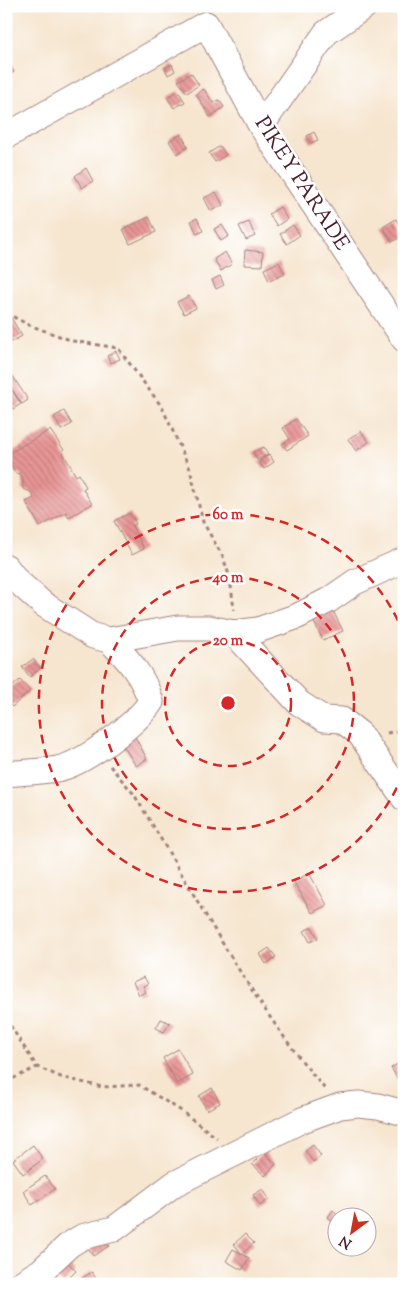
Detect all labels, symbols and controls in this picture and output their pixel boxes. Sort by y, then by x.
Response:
street label: PIKEY PARADE [246,111,356,257]
text: 60 m [213,505,244,526]
text: 40 m [212,568,244,589]
text: 20 m [213,631,244,652]
centre of rings [219,694,237,712]
north arrow [328,1208,378,1258]
text: N [336,1230,356,1253]

